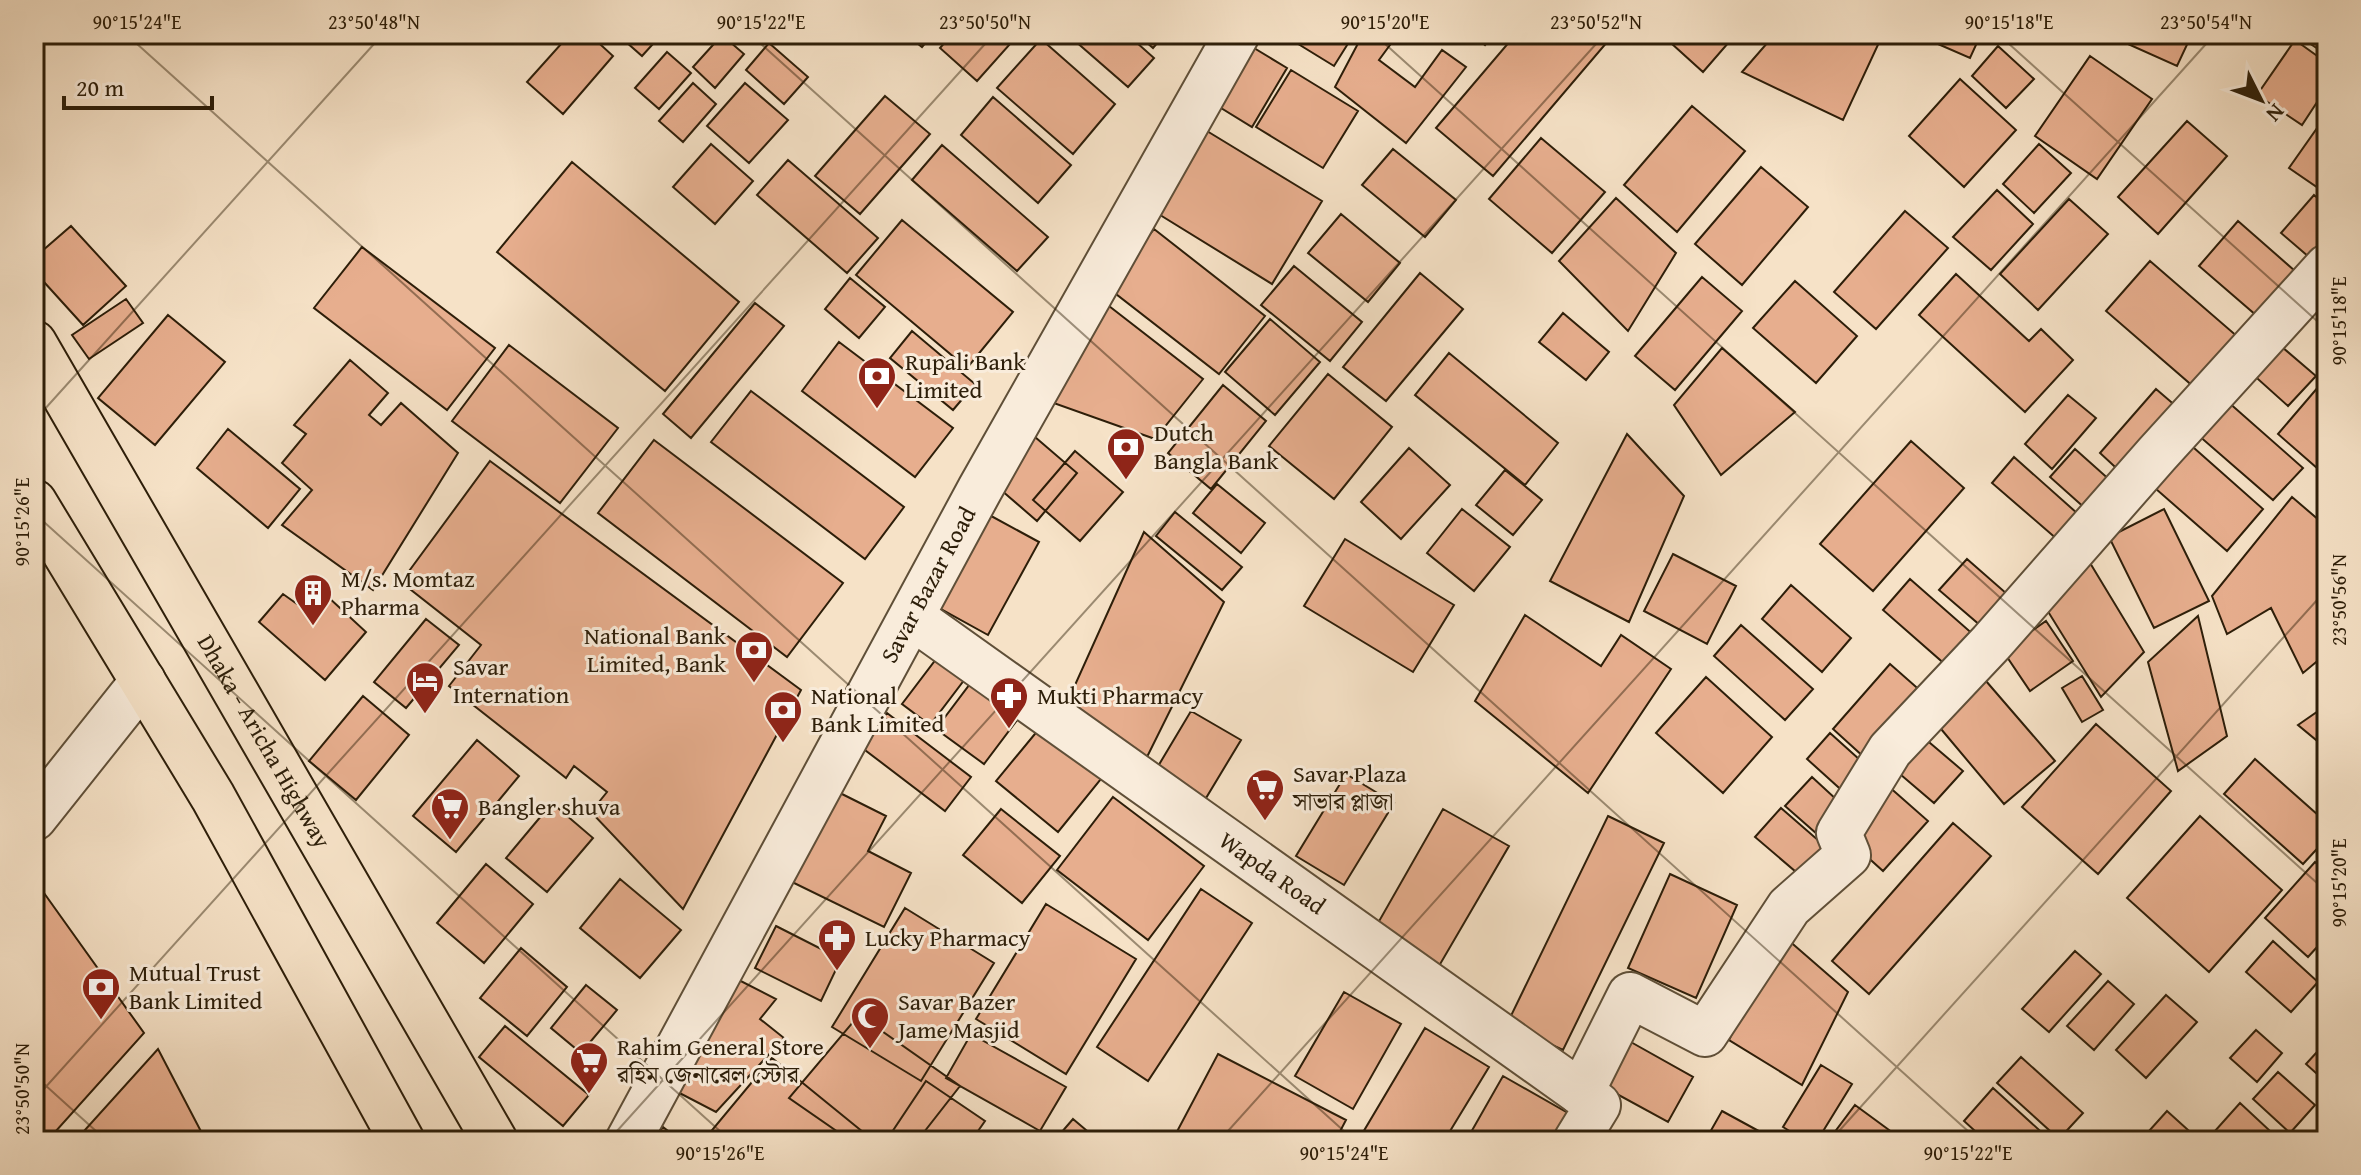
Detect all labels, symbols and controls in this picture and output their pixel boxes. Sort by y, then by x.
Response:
text: 90°15'24"E [93,7,181,36]
text: 23°50'48"N [328,7,420,36]
text: 90°15'22"E [717,7,805,36]
text: 23°50'50"N [939,7,1031,36]
text: 90°15'20"E [1341,7,1429,36]
text: 23°50'52"N [1550,7,1642,36]
text: 90°15'18"E [1965,7,2053,36]
text: 23°50'54"N [2160,7,2252,36]
scale bar [64,60,212,110]
north arrow [2221,60,2301,140]
text: 20 m [76,70,124,105]
text: N [2259,97,2293,130]
text: 90°15'18"E [2324,277,2353,365]
place label: Rupali Bank Limited [905,344,1026,407]
bank icon: Rupali Bank Limited [856,355,898,410]
place label: Dutch Bangla Bank [1154,415,1279,478]
bank icon: Dutch Bangla Bank [1105,426,1147,481]
text: 90°15'26"E [7,478,36,566]
street label: Savar Bazar Road [871,500,984,669]
text: 23°50'56"N [2324,554,2353,646]
place label: M/s. Momtaz Pharma [341,561,474,624]
building icon: M/s. Momtaz Pharma [292,572,334,627]
place label: National Bank Limited, Bank [584,618,727,681]
street label: Dhaka - Aricha Highway [189,628,340,854]
bank icon: National Bank Limited, Bank [733,629,775,684]
place label: Savar Internation [453,649,570,712]
hotel icon: Savar Internation [404,660,446,715]
pharmacy icon: Mukti Pharmacy [988,675,1030,730]
place label: National Bank Limited [811,678,944,741]
place label: Mukti Pharmacy [1037,678,1204,713]
bank icon: National Bank Limited [762,689,804,744]
place label: Savar Plaza সাভার প্লাজা [1292,756,1407,819]
supermarket icon: Savar Plaza সাভার প্লাজা [1244,767,1286,822]
supermarket icon: Bangler shuva [429,786,471,841]
place label: Bangler shuva [478,789,621,824]
street label: Wapda Road [1212,823,1333,923]
text: 90°15'20"E [2324,839,2353,927]
pharmacy icon: Lucky Pharmacy [816,917,858,972]
place label: Lucky Pharmacy [865,920,1031,955]
place label: Mutual Trust Bank Limited [129,955,262,1018]
bank icon: Mutual Trust Bank Limited [80,966,122,1021]
place label: Savar Bazer Jame Masjid [895,984,1020,1047]
mosque icon: Savar Bazer Jame Masjid [849,995,891,1050]
place label: Rahim General Store রহিম জেনারেল স্টোর [616,1029,824,1092]
supermarket icon: Rahim General Store রহিম জেনারেল স্টোর [568,1040,610,1095]
text: 23°50'50"N [7,1043,36,1135]
text: 90°15'26"E [676,1138,764,1167]
text: 90°15'24"E [1300,1138,1388,1167]
text: 90°15'22"E [1924,1138,2012,1167]

